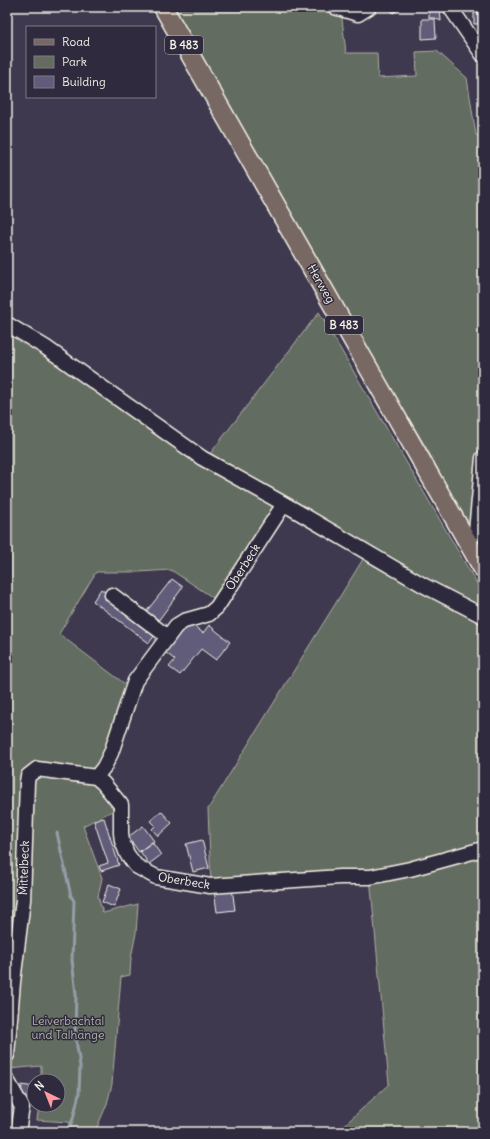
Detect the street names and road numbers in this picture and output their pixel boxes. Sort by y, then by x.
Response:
road number: B 483 [165,36,203,54]
street label: Herweg [304,262,339,306]
road number: B 483 [325,316,363,334]
street label: Oberbeck [222,541,263,593]
street label: Mittelbeck [15,840,32,896]
street label: Oberbeck [157,869,211,892]

